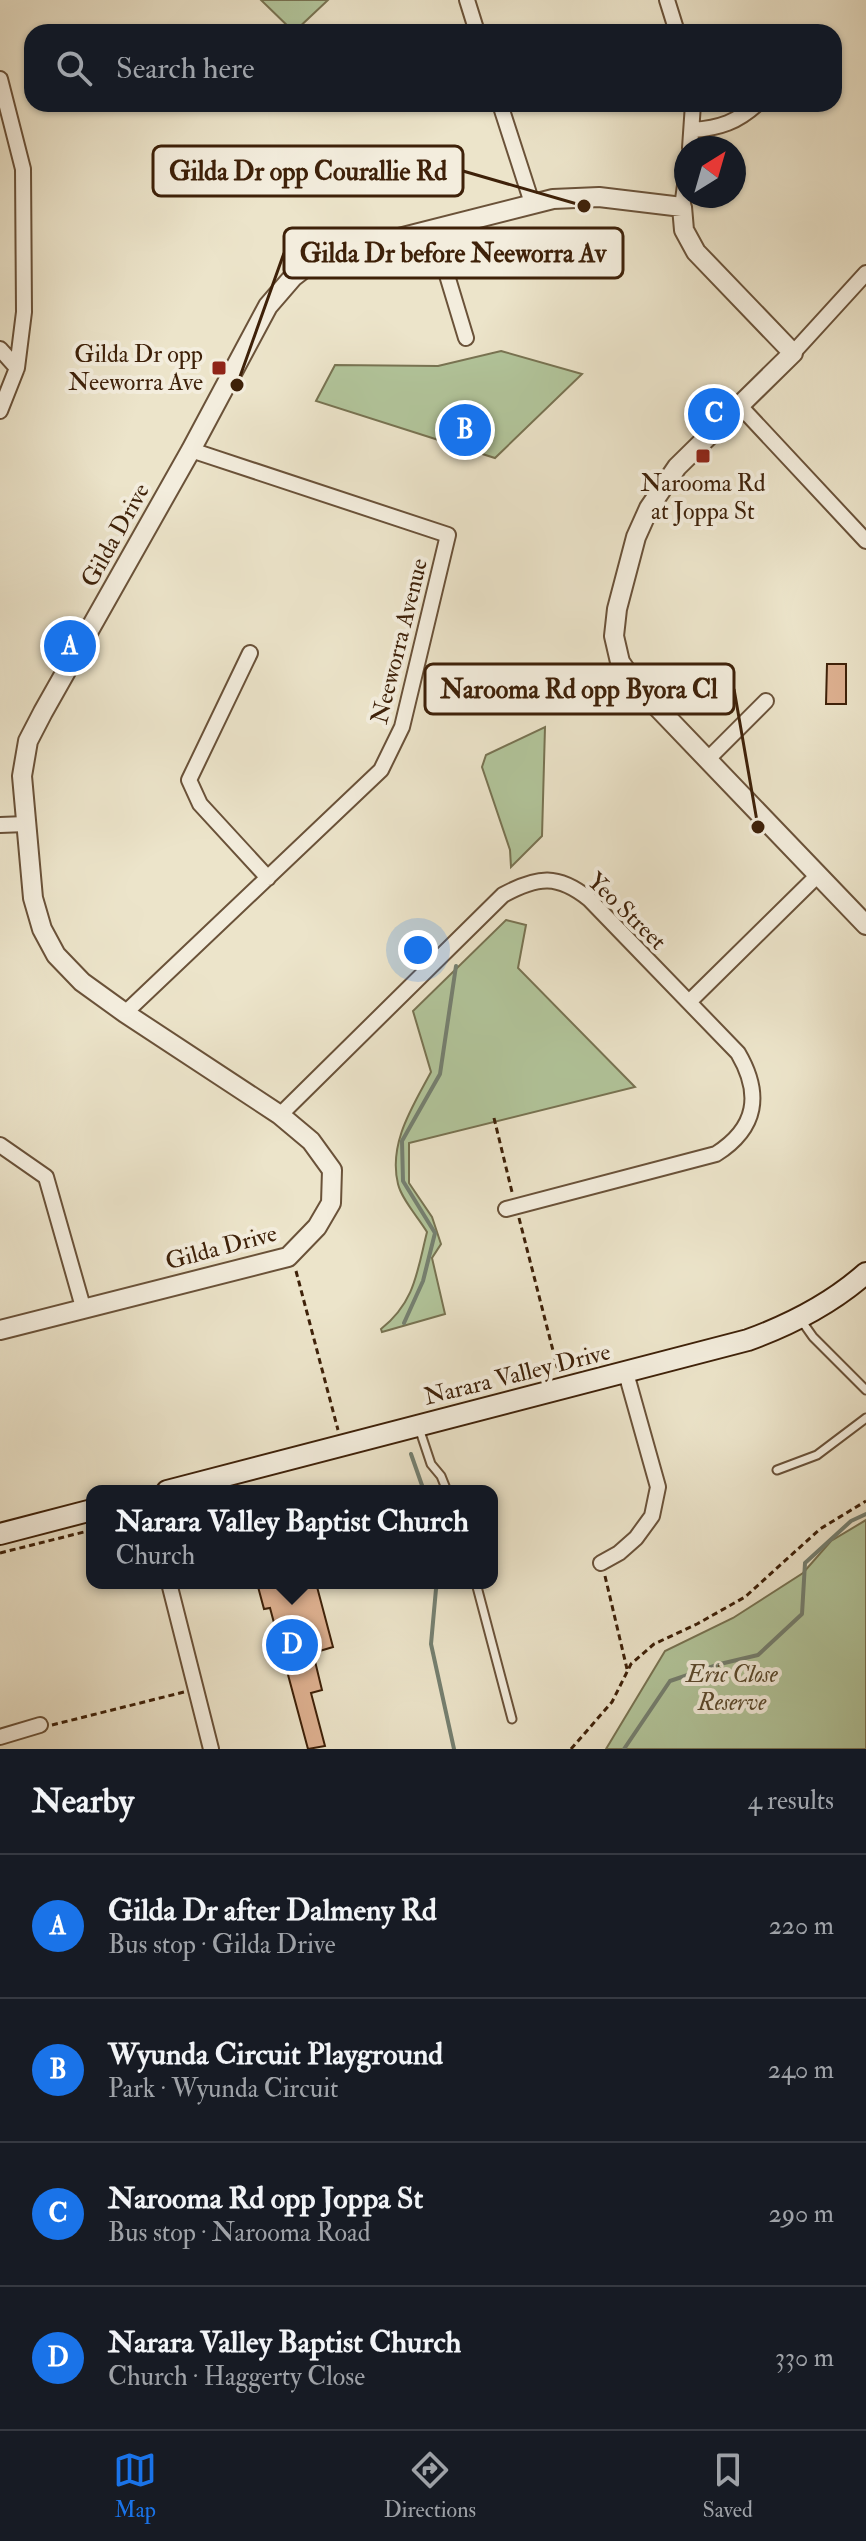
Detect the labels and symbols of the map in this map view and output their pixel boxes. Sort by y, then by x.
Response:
north arrow [674,136,746,208]
callout: Gilda Dr opp Courallie Rd [153,146,463,196]
text: Gilda Dr opp Courallie Rd [169,156,447,189]
callout: Gilda Dr before Neeworra Av [284,228,623,278]
text: Gilda Dr before Neeworra Av [300,238,608,270]
place label: Gilda Dr opp Neeworra Ave [68,339,203,398]
marker: Gilda Dr opp Neeworra Ave [210,359,228,377]
pin: C [688,384,740,444]
pin: B [439,400,491,460]
marker: Narooma Rd at Joppa St [694,447,712,465]
place label: Narooma Rd at Joppa St [640,468,766,527]
street label: Gilda Drive [74,478,157,593]
street label: Neeworra Avenue [364,555,435,727]
pin: A [44,616,96,676]
callout: Narooma Rd opp Byora Cl [425,664,734,714]
text: Narooma Rd opp Byora Cl [439,674,718,707]
street label: Yeo Street [580,866,673,957]
your location [398,930,438,970]
street label: Gilda Drive [162,1218,280,1277]
street label: Narara Valley Drive [421,1336,614,1413]
pin: D [266,1615,318,1675]
park label: Eric Close Reserve [684,1659,779,1718]

